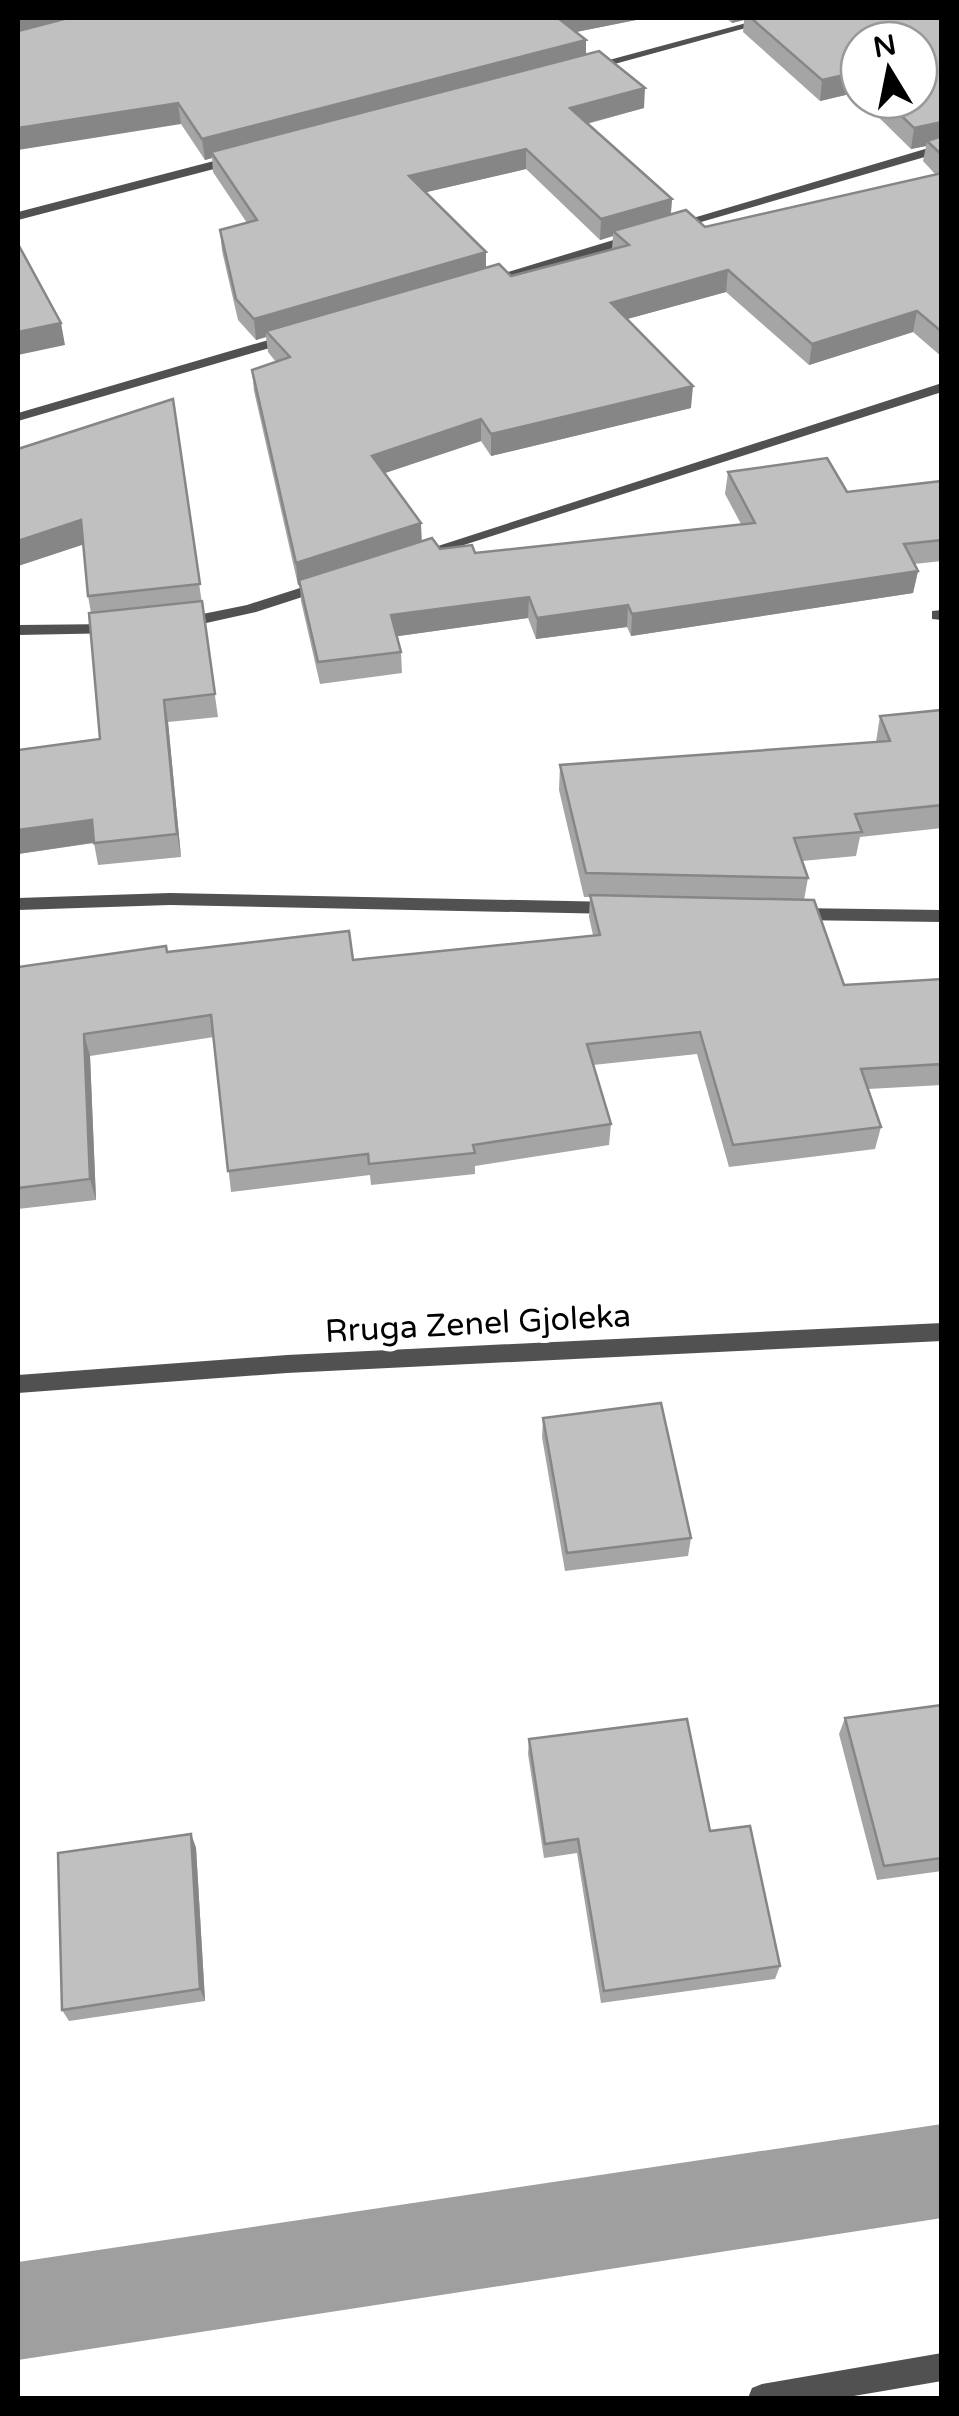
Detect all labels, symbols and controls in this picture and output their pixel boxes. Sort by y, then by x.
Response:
north arrow [839,20,939,120]
text: N [871,28,899,65]
street label: Rruga Zenel Gjoleka [324,1297,632,1351]

